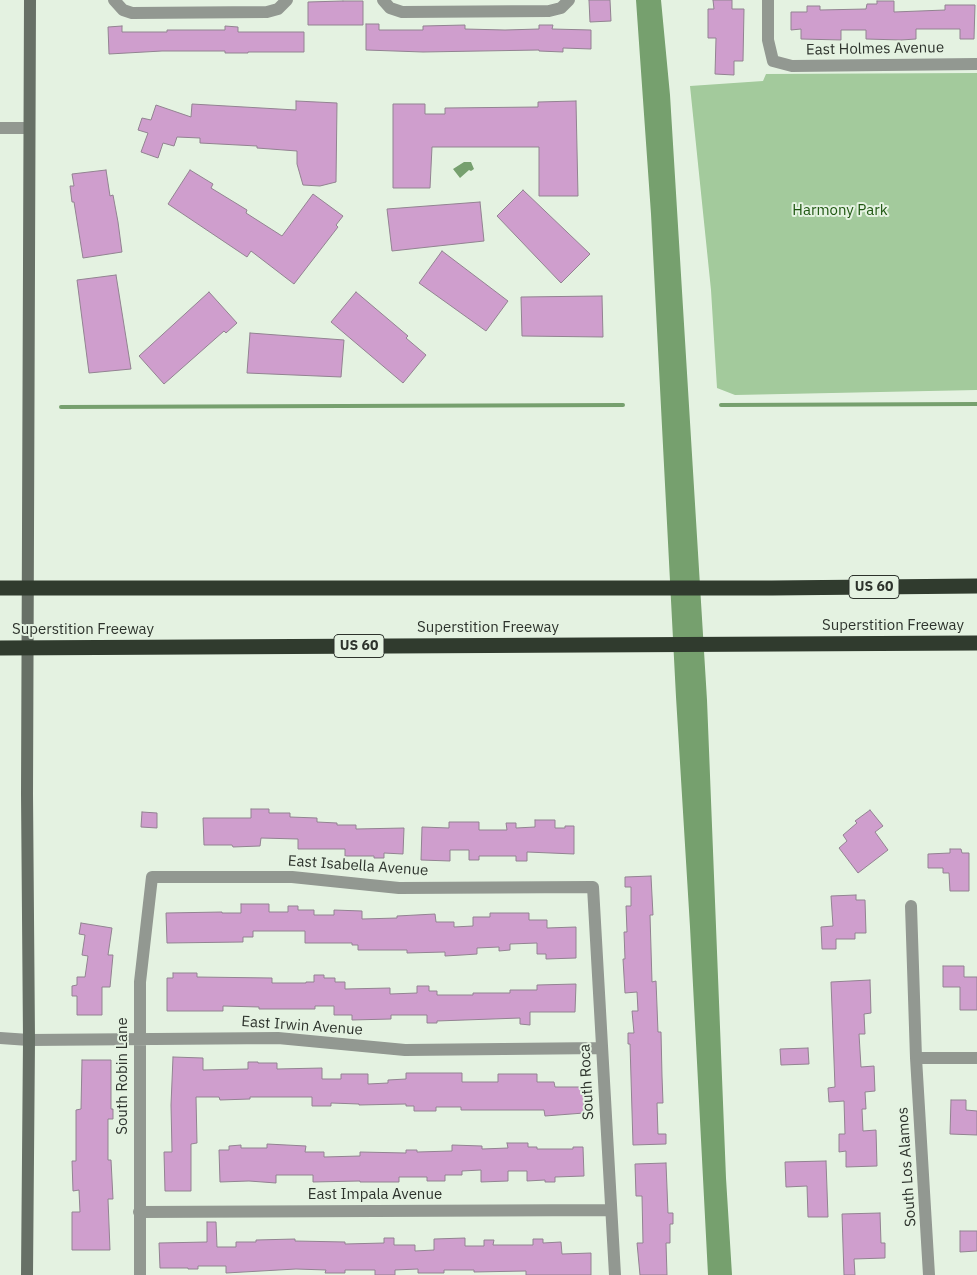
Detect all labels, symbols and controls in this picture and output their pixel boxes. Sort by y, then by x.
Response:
street label: East Holmes Avenue [806,39,944,59]
park label: Harmony Park [792,202,888,220]
road number: US 60 [849,576,899,598]
street label: Superstition Freeway [822,617,964,635]
street label: Superstition Freeway [417,619,559,637]
street label: Superstition Freeway [12,621,154,639]
road number: US 60 [334,634,384,658]
street label: East Isabella Avenue [287,852,429,880]
street label: East Irwin Avenue [241,1013,363,1039]
street label: South Robin Lane [114,1017,132,1135]
street label: South Roca [576,1043,598,1121]
street label: South Los Alamos [894,1106,920,1228]
street label: East Impala Avenue [308,1186,442,1204]

